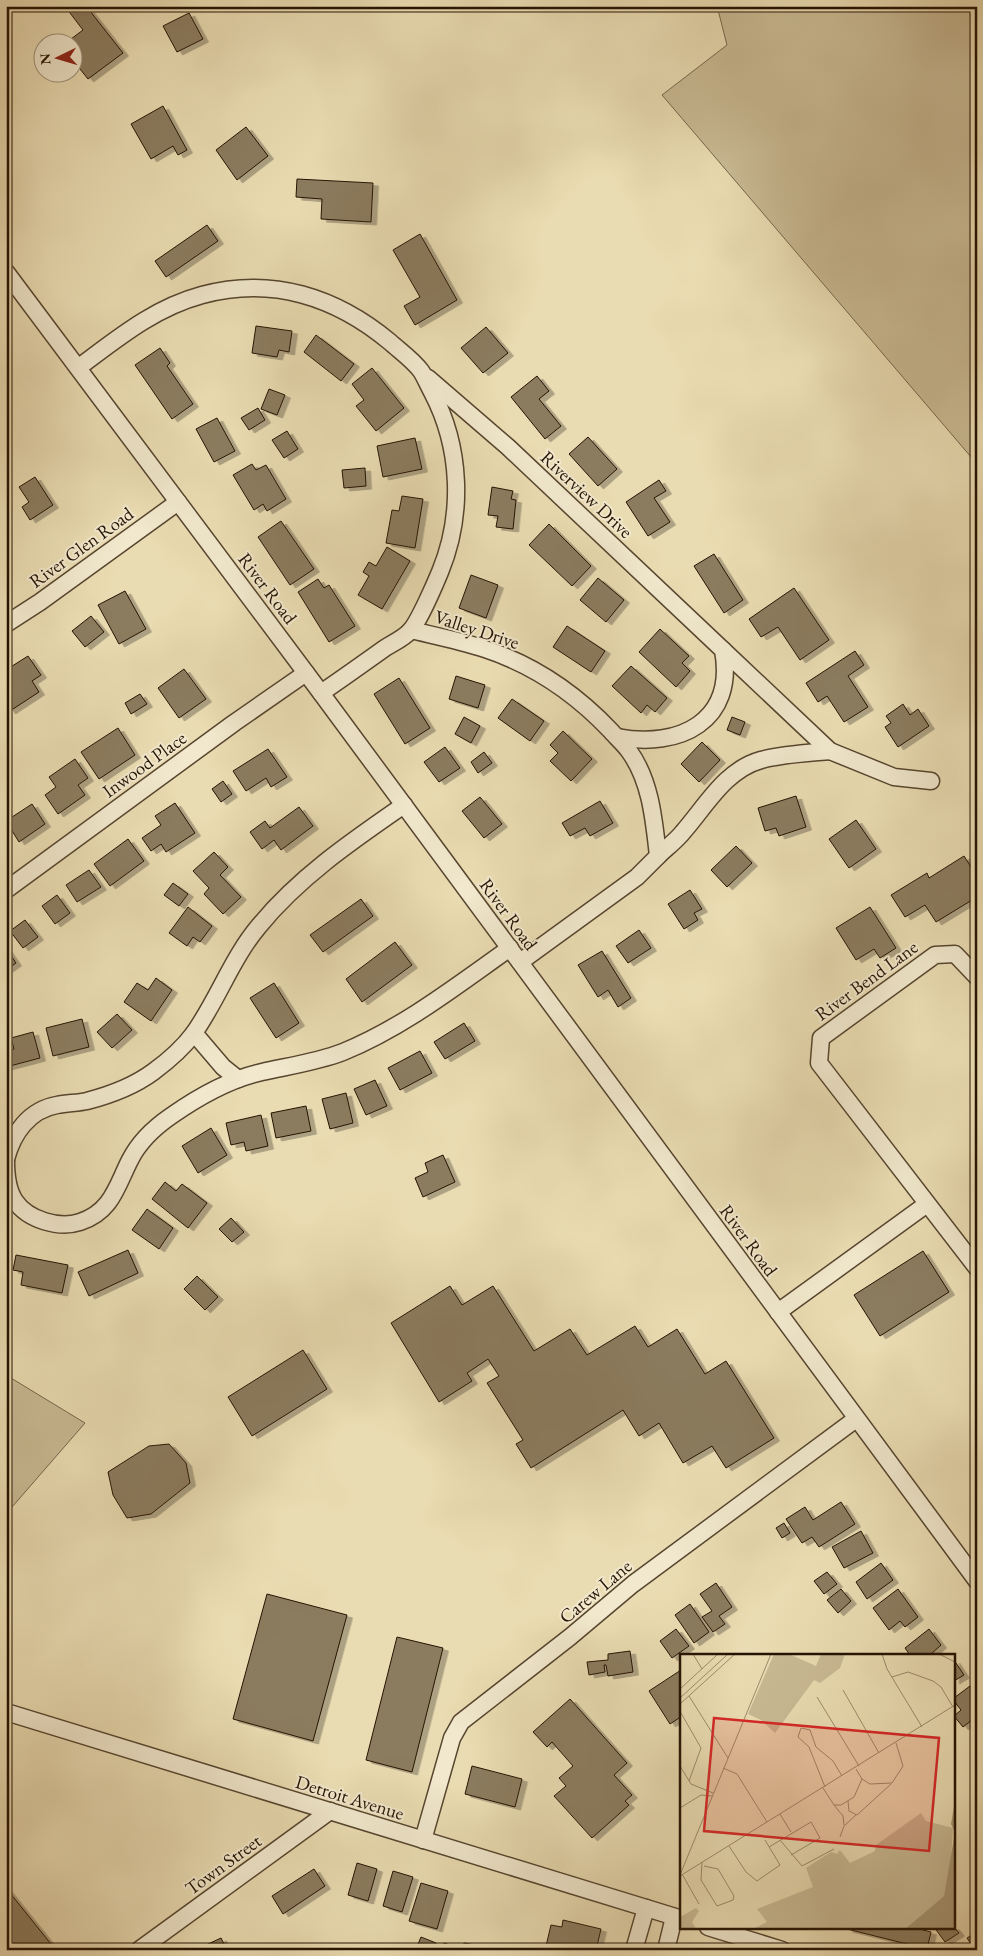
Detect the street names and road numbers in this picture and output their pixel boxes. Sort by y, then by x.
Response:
street label: Riverview Drive [535,445,638,544]
street label: River Glen Road [24,501,139,594]
street label: River Road [233,547,303,629]
street label: Valley Drive [431,604,522,655]
street label: Inwood Place [97,725,191,803]
street label: River Road [474,873,543,956]
street label: River Bend Lane [810,935,923,1026]
street label: River Road [714,1199,783,1282]
street label: Carew Lane [554,1554,637,1629]
street label: Detroit Avenue [292,1769,407,1826]
street label: Town Street [180,1828,266,1901]

